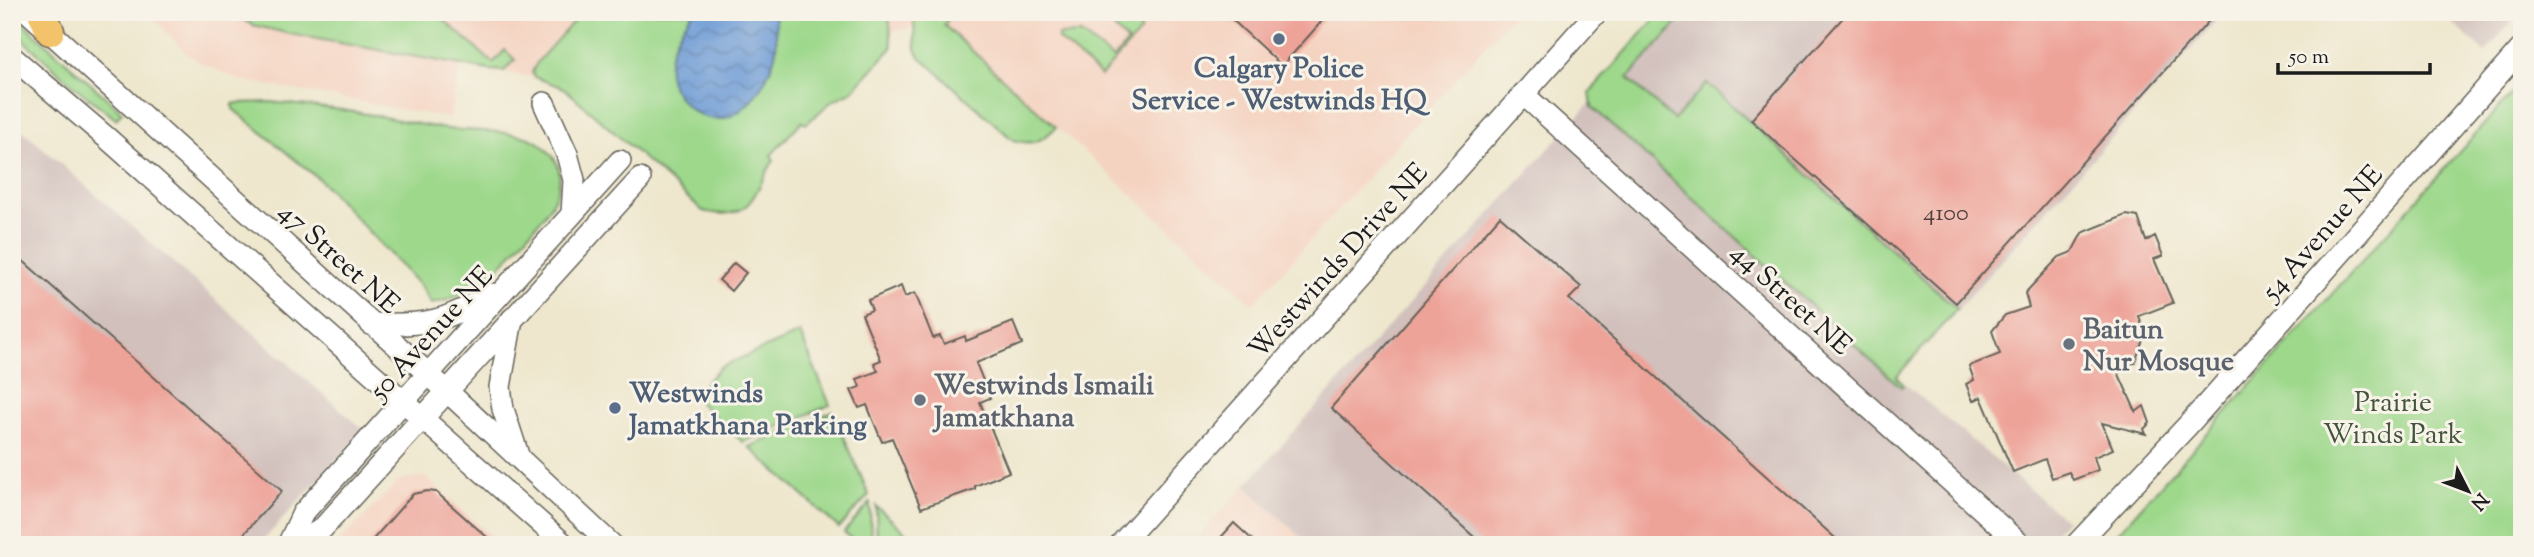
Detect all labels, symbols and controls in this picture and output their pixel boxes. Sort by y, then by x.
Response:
marker: Calgary Police Service - Westwinds HQ [1271,31,1287,47]
scale bar [2278,32,2431,76]
text: 50 m [2288,43,2329,73]
place label: Calgary Police Service - Westwinds HQ [1131,50,1430,122]
street label: Westwinds Drive NE [1240,155,1439,369]
street label: 54 Avenue NE [2252,157,2394,312]
street label: 47 Street NE [268,194,408,325]
house number: 4100 [1923,197,1969,231]
street label: 44 Street NE [1720,235,1860,366]
street label: 50 Avenue NE [359,258,504,412]
place label: Baitun Nur Mosque [2083,311,2234,383]
marker: Baitun Nur Mosque [2061,336,2077,352]
place label: Westwinds Ismaili Jamatkhana [932,367,1154,439]
place label: Westwinds Jamatkhana Parking [627,375,867,447]
park label: Prairie Winds Park [2323,384,2463,456]
marker: Westwinds Ismaili Jamatkhana [912,392,928,408]
marker: Westwinds Jamatkhana Parking [607,400,623,416]
north arrow [2432,456,2502,526]
text: N [2464,486,2494,515]

